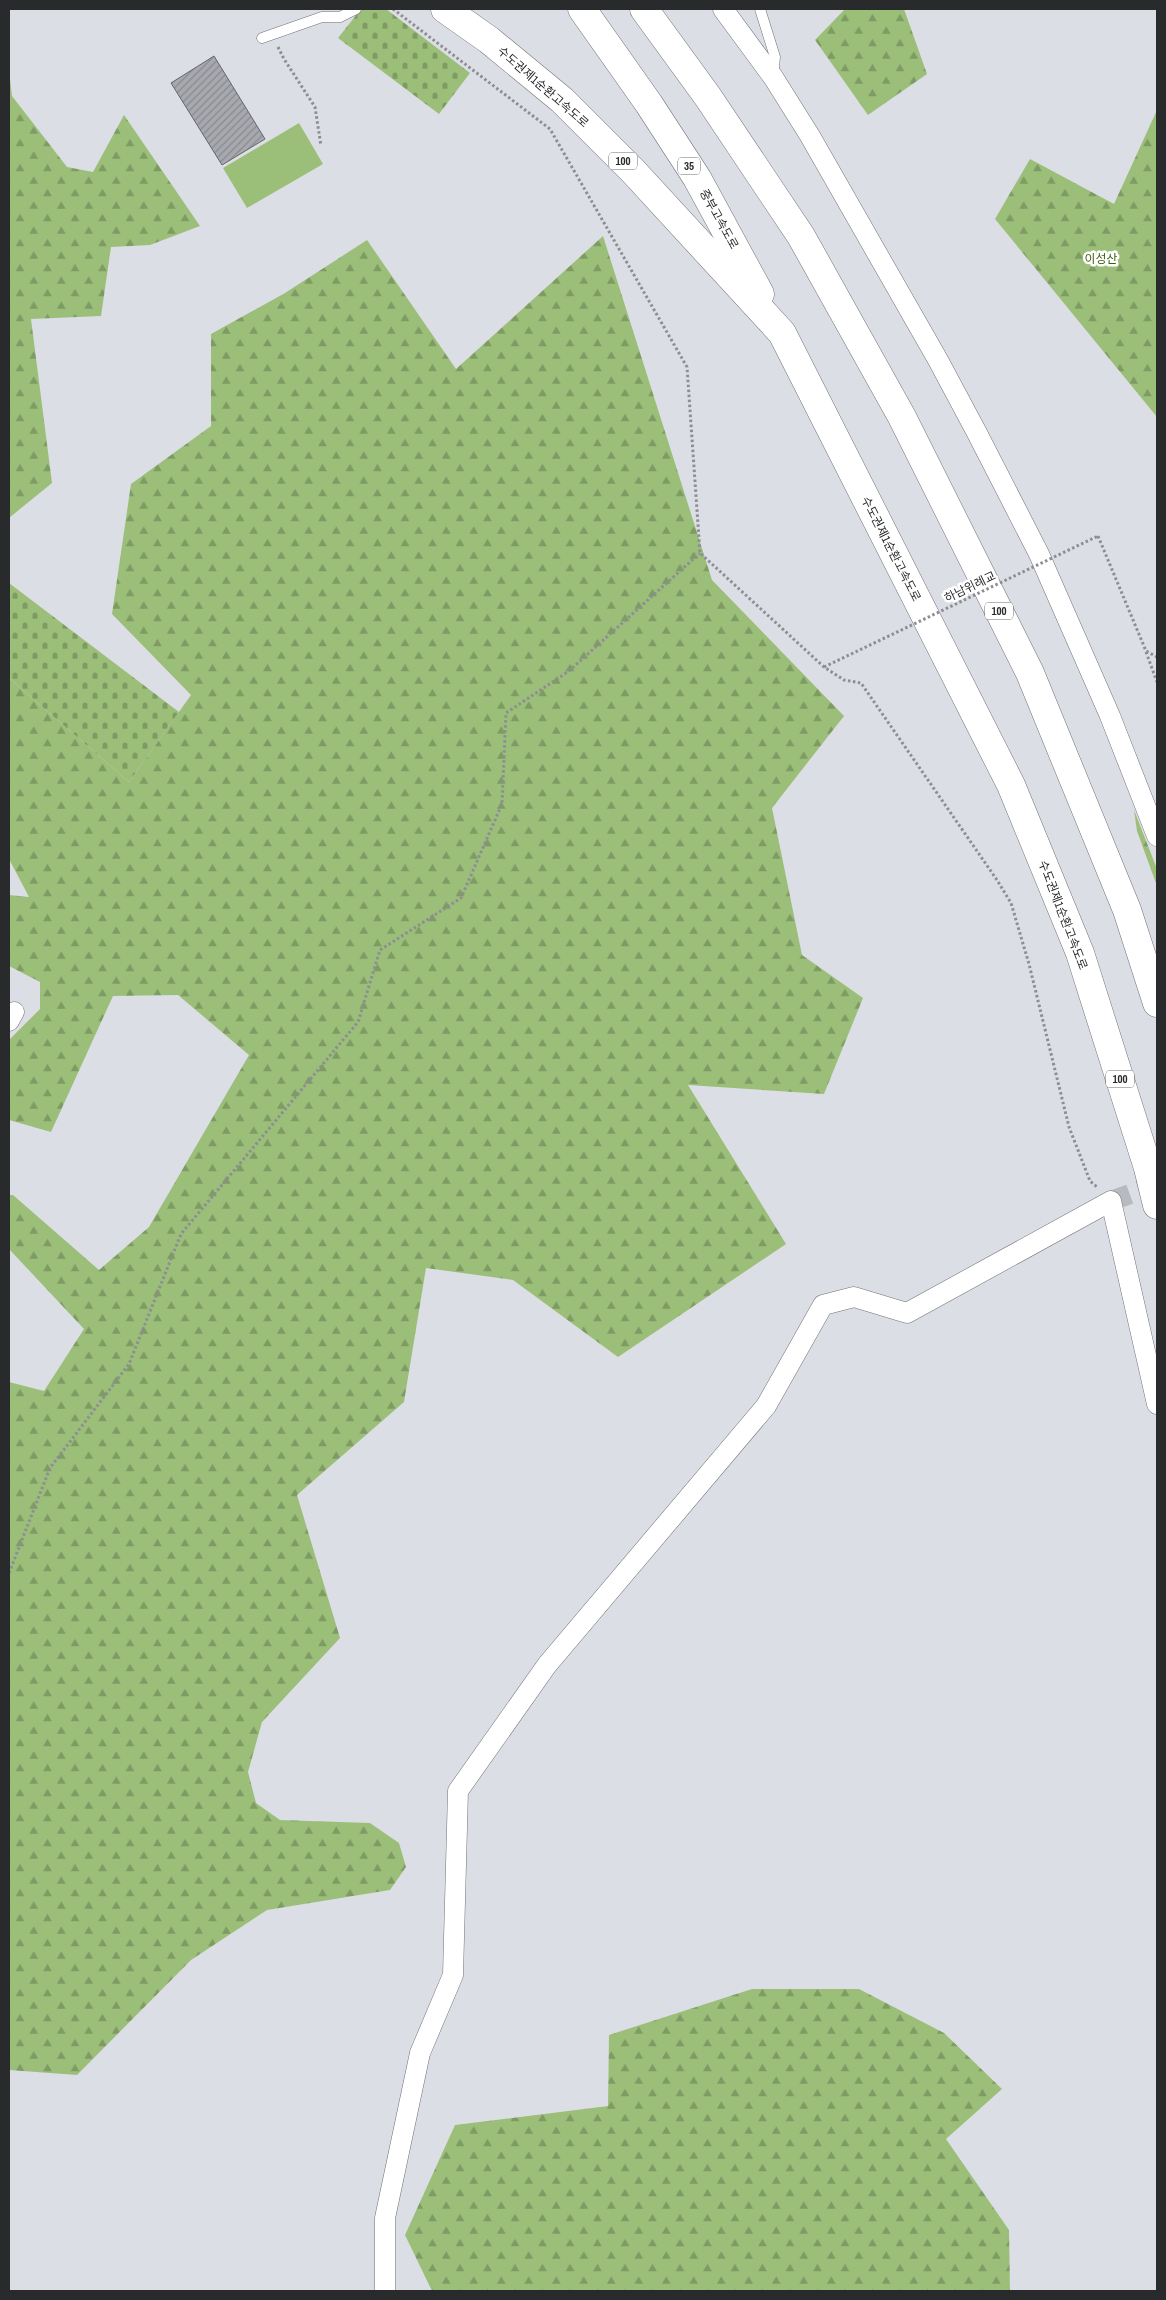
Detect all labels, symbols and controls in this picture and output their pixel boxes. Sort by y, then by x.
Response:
street label: 수도권제1순환고속도로 [494,43,592,131]
road number: 100 [609,153,637,170]
road number: 35 [678,158,700,175]
street label: 중부고속도로 [696,186,742,252]
park label: 이성산 [1084,251,1118,267]
street label: 수도권제1순환고속도로 [858,494,924,604]
street label: 하남위례교 [942,568,998,606]
road number: 100 [985,602,1013,620]
street label: 수도권제1순환고속도로 [1035,858,1091,972]
road number: 100 [1106,1070,1134,1088]

